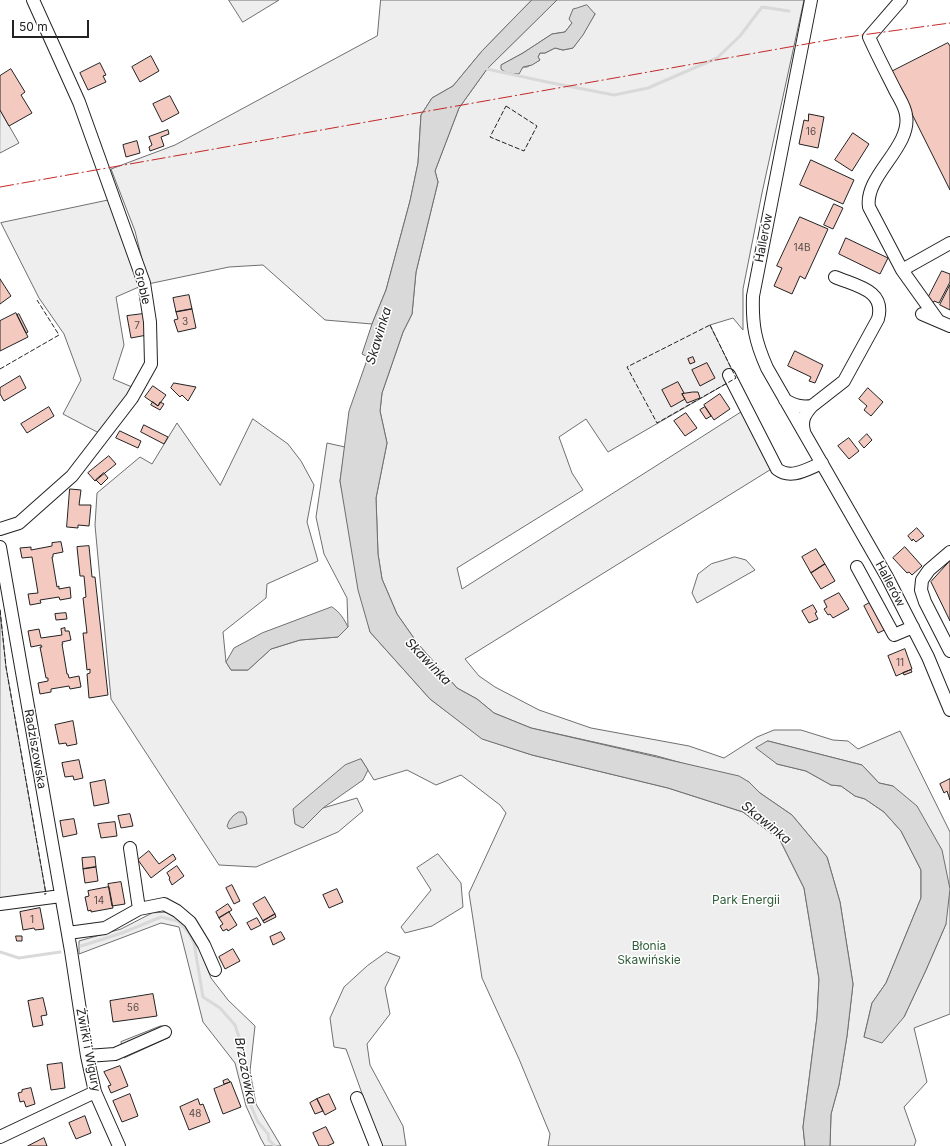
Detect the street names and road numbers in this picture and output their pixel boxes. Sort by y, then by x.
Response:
street label: Hallerów [752,212,776,264]
street label: Groble [131,266,153,306]
street label: Hallerów [872,559,908,609]
street label: Radziszowska [21,708,49,790]
street label: Żwirki i Wigury [73,1007,103,1093]

